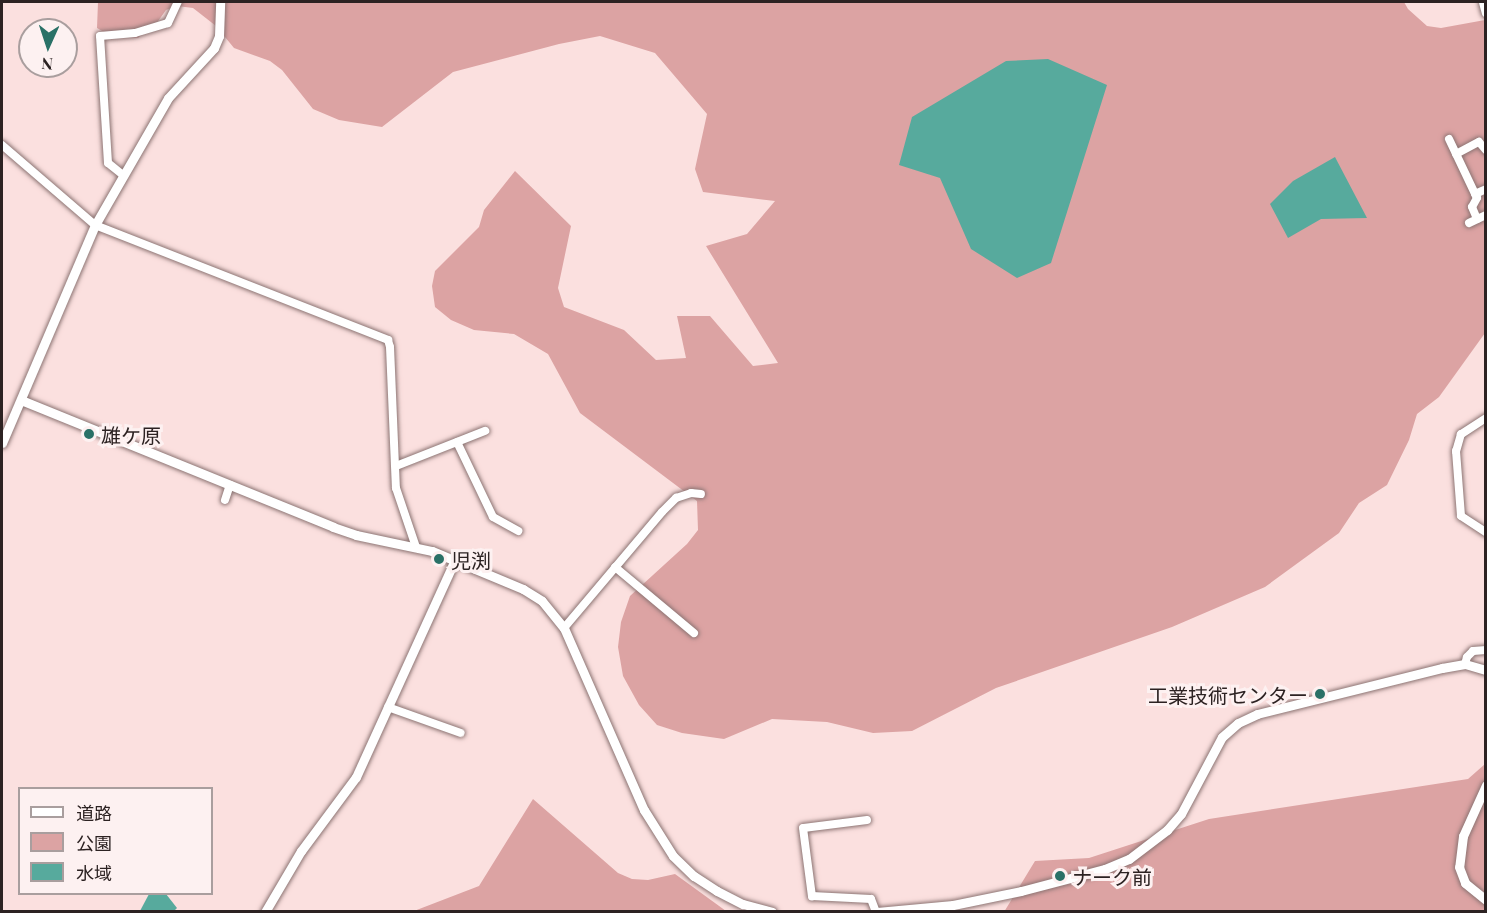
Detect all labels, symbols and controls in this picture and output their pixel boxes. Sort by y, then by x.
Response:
north arrow [18,18,78,78]
text: N [41,54,53,75]
place label: 雄ケ原 [101,422,161,446]
marker: 雄ケ原 [82,427,96,441]
place label: 児渕 [451,547,491,571]
marker: 児渕 [432,552,446,566]
place label: 工業技術センター [1148,682,1308,706]
marker: 工業技術センター [1313,687,1327,701]
legend [18,787,213,895]
text: 道路 [76,801,112,825]
text: 公園 [76,831,112,855]
text: 水域 [76,861,112,885]
place label: ナーク前 [1072,864,1152,888]
marker: ナーク前 [1053,869,1067,883]

